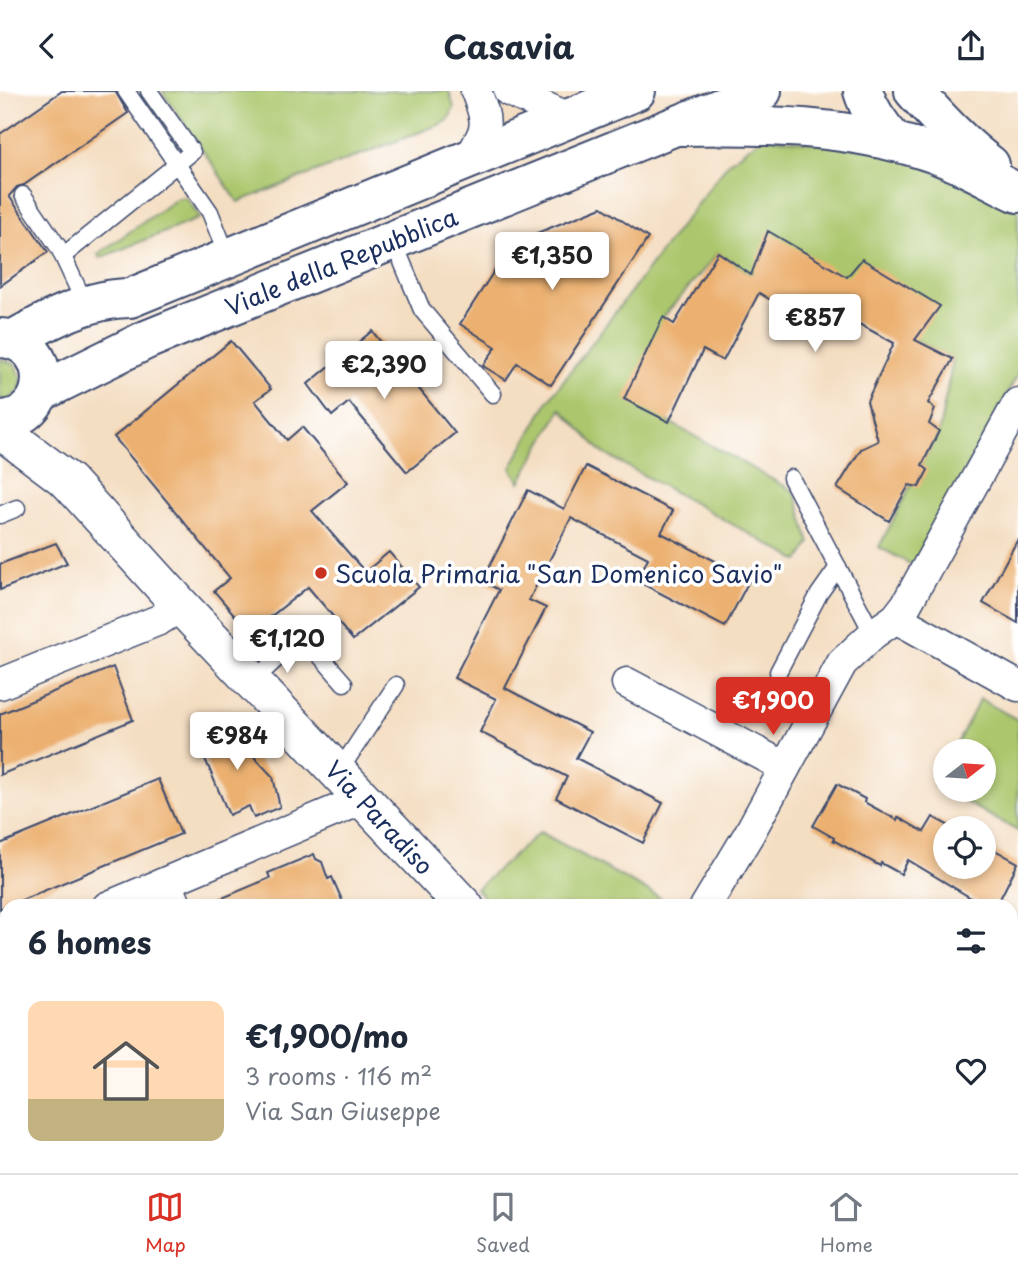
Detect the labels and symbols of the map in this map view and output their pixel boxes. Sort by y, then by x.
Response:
street label: Viale della Repubblica [219,198,463,324]
pin: €1,350 [495,233,609,292]
pin: €857 [774,295,856,354]
pin: €2,390 [327,341,441,401]
place label: Scuola Primaria "San Domenico Savio" [335,555,782,591]
marker: Scuola Primaria "San Domenico Savio" [313,565,329,581]
pin: €1,120 [230,615,344,675]
pin: €1,900 [716,677,830,737]
pin: €984 [196,713,278,772]
north arrow [933,739,996,801]
street label: Via Paradiso [317,752,443,882]

